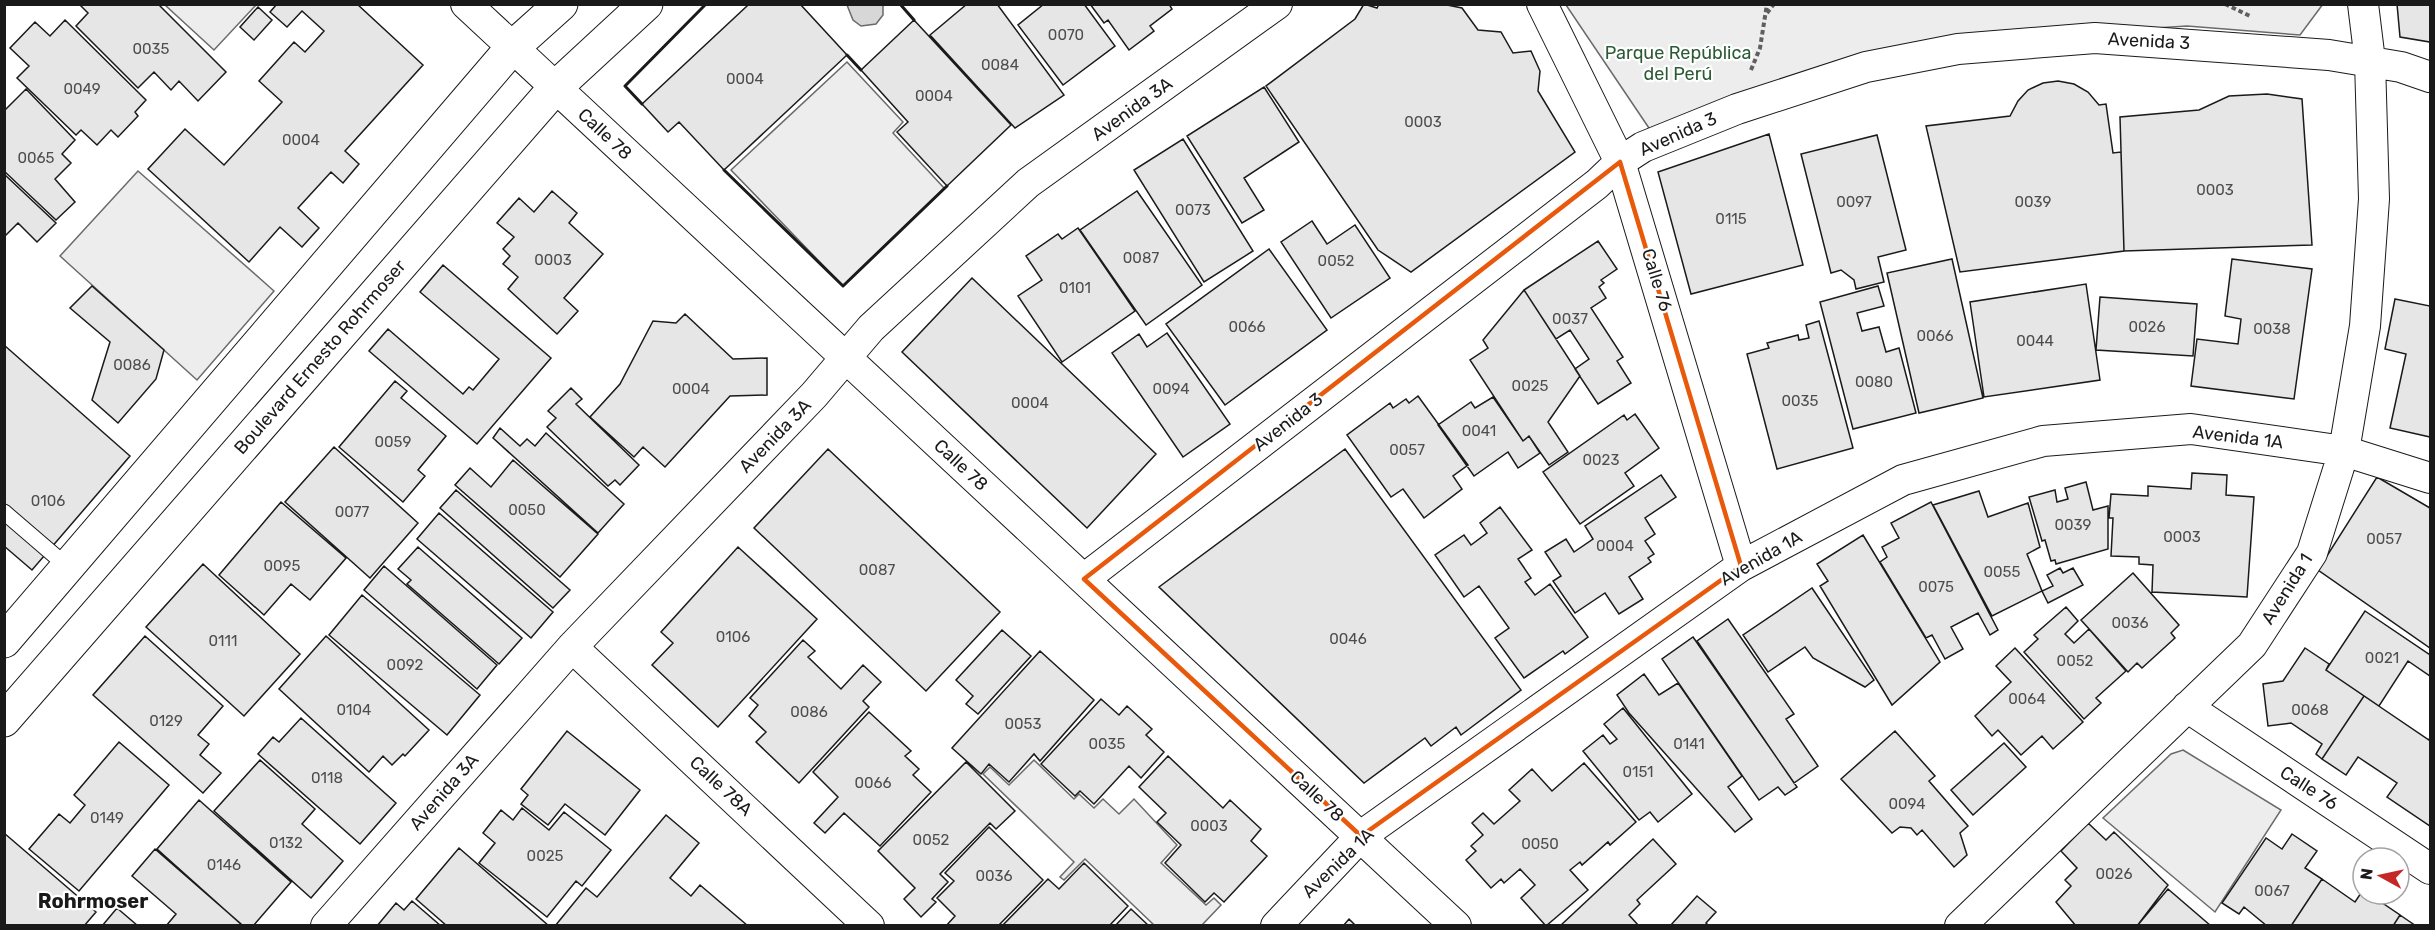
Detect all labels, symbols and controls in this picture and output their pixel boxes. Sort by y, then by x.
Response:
house number: 0070 [1048,26,1084,44]
street label: Avenida 3 [2107,28,2191,54]
house number: 0035 [133,40,170,58]
park label: Parque República del Perú [1605,42,1751,85]
house number: 0084 [981,56,1019,74]
house number: 0004 [726,70,764,88]
street label: Avenida 3A [1087,72,1177,146]
house number: 0049 [63,80,101,98]
house number: 0004 [915,87,953,105]
street label: Calle 78 [573,104,637,164]
street label: Avenida 3 [1636,107,1720,161]
house number: 0003 [1404,113,1442,131]
house number: 0004 [282,131,320,149]
house number: 0065 [17,149,55,167]
house number: 0003 [2196,181,2234,199]
house number: 0097 [1836,193,1872,211]
house number: 0039 [2015,193,2052,211]
house number: 0073 [1175,201,1211,219]
house number: 0115 [1715,210,1747,228]
street label: Calle 76 [1637,246,1677,314]
house number: 0087 [1123,249,1159,267]
house number: 0003 [534,251,572,269]
house number: 0052 [1318,252,1355,270]
street label: Boulevard Ernesto Rohrmoser [230,255,411,459]
house number: 0101 [1059,279,1091,297]
house number: 0037 [1552,310,1588,328]
house number: 0066 [1228,318,1266,336]
house number: 0026 [2129,318,2165,336]
house number: 0038 [2253,320,2291,338]
house number: 0066 [1916,327,1954,345]
house number: 0044 [2016,332,2054,350]
house number: 0086 [113,356,151,374]
house number: 0080 [1855,373,1893,391]
house number: 0025 [1512,377,1548,395]
house number: 0004 [672,380,710,398]
house number: 0094 [1152,380,1190,398]
street label: Avenida 3 [1249,388,1327,456]
house number: 0035 [1782,392,1819,410]
street label: Avenida 3A [734,394,816,478]
house number: 0004 [1011,394,1049,412]
street label: Avenida 1A [2191,421,2285,453]
house number: 0041 [1462,422,1496,440]
house number: 0059 [375,433,412,451]
street label: Calle 78 [929,435,993,495]
house number: 0057 [1389,441,1425,459]
house number: 0023 [1583,451,1619,469]
house number: 0106 [31,492,65,510]
house number: 0050 [508,501,546,519]
house number: 0077 [335,503,370,521]
house number: 0039 [2055,516,2092,534]
street label: Avenida 1A [1716,526,1806,590]
house number: 0003 [2163,528,2201,546]
house number: 0057 [2366,530,2402,548]
house number: 0004 [1596,537,1634,555]
street label: Avenida 1 [2257,550,2317,628]
house number: 0095 [264,557,301,575]
house number: 0087 [859,561,895,579]
house number: 0055 [1984,563,2021,581]
house number: 0075 [1918,578,1954,596]
house number: 0036 [2111,614,2149,632]
house number: 0106 [716,628,750,646]
house number: 0046 [1329,630,1367,648]
house number: 0111 [209,632,237,650]
house number: 0021 [2365,649,2399,667]
house number: 0052 [2057,652,2094,670]
house number: 0092 [387,656,424,674]
house number: 0064 [2008,690,2046,708]
house number: 0104 [337,701,371,719]
house number: 0068 [2291,701,2329,719]
house number: 0086 [790,703,828,721]
house number: 0129 [149,712,183,730]
house number: 0053 [1005,715,1041,733]
house number: 0035 [1089,735,1126,753]
house number: 0141 [1673,735,1705,753]
street label: Avenida 3A [405,749,483,835]
street label: Calle 78A [685,751,757,821]
street label: Calle 76 [2276,761,2342,815]
house number: 0151 [1622,763,1654,781]
street label: Calle 78 [1285,766,1349,826]
house number: 0118 [311,769,343,787]
house number: 0066 [854,774,892,792]
house number: 0094 [1888,795,1926,813]
house number: 0149 [90,809,124,827]
house number: 0003 [1190,817,1228,835]
street label: Avenida 1A [1298,823,1378,903]
house number: 0052 [913,831,950,849]
house number: 0132 [269,834,303,852]
house number: 0050 [1521,835,1559,853]
north arrow [2351,846,2411,906]
house number: 0025 [527,847,563,865]
house number: 0146 [207,856,241,874]
house number: 0026 [2096,865,2132,883]
house number: 0036 [975,867,1013,885]
text: N [2356,867,2377,881]
house number: 0067 [2254,882,2290,900]
district label: Rohrmoser [38,889,148,913]

